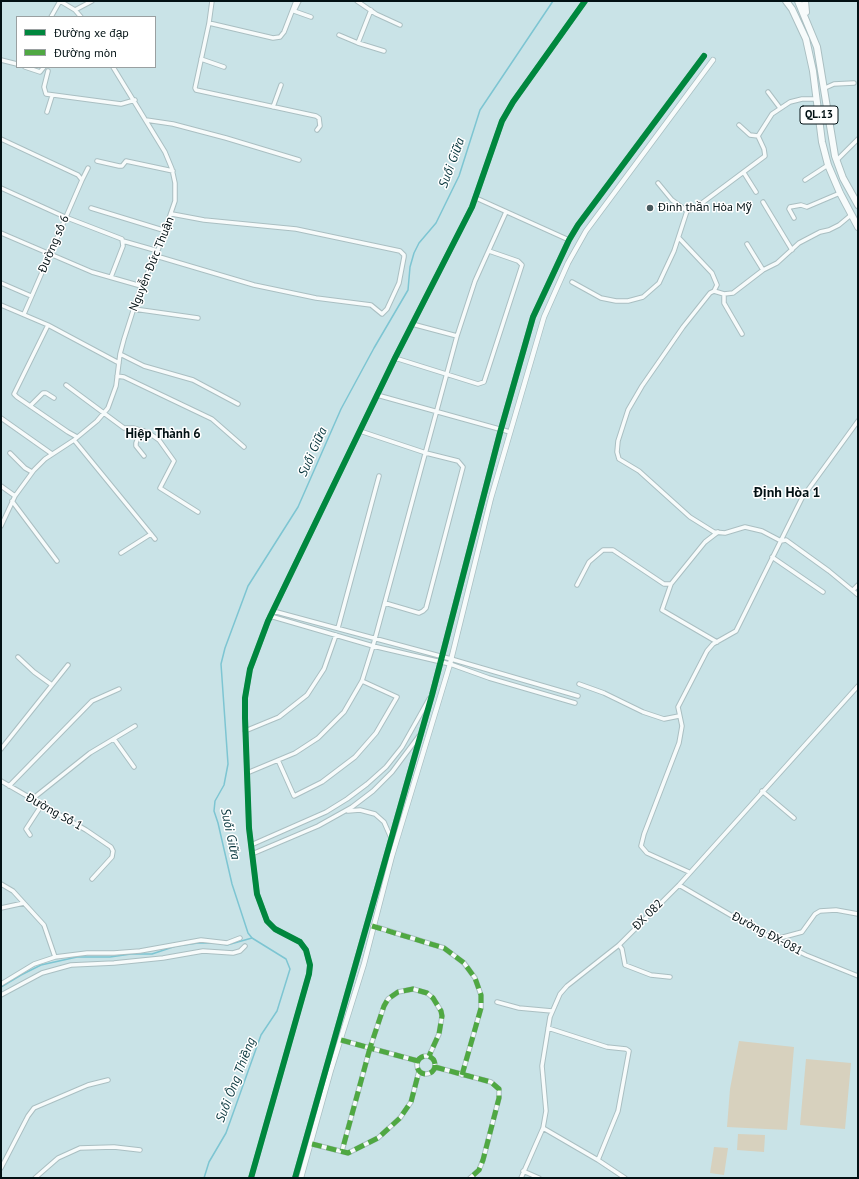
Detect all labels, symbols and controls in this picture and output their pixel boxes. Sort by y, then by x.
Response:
legend [16,16,156,68]
text: Đường xe đạp [54,25,129,40]
text: Đường mòn [54,45,117,60]
road number: QL.13 [800,106,838,124]
water label: Suối Giữa [436,136,468,190]
place label: Đình thần Hòa Mỹ [658,201,752,215]
marker: Đình thần Hòa Mỹ [645,203,655,213]
street label: Đường số 6 [35,213,73,275]
street label: Nguyễn Đức Thuận [127,215,177,313]
water label: Suối Giữa [295,425,331,479]
district label: Hiệp Thành 6 [125,426,201,442]
district label: Định Hòa 1 [753,485,821,501]
street label: Đường Số 1 [23,791,85,833]
water label: Suối Giữa [217,807,243,861]
street label: ĐX 082 [630,897,666,933]
street label: Đường ĐX-081 [729,909,805,959]
water label: Suối Ông Thiềng [213,1035,259,1125]

